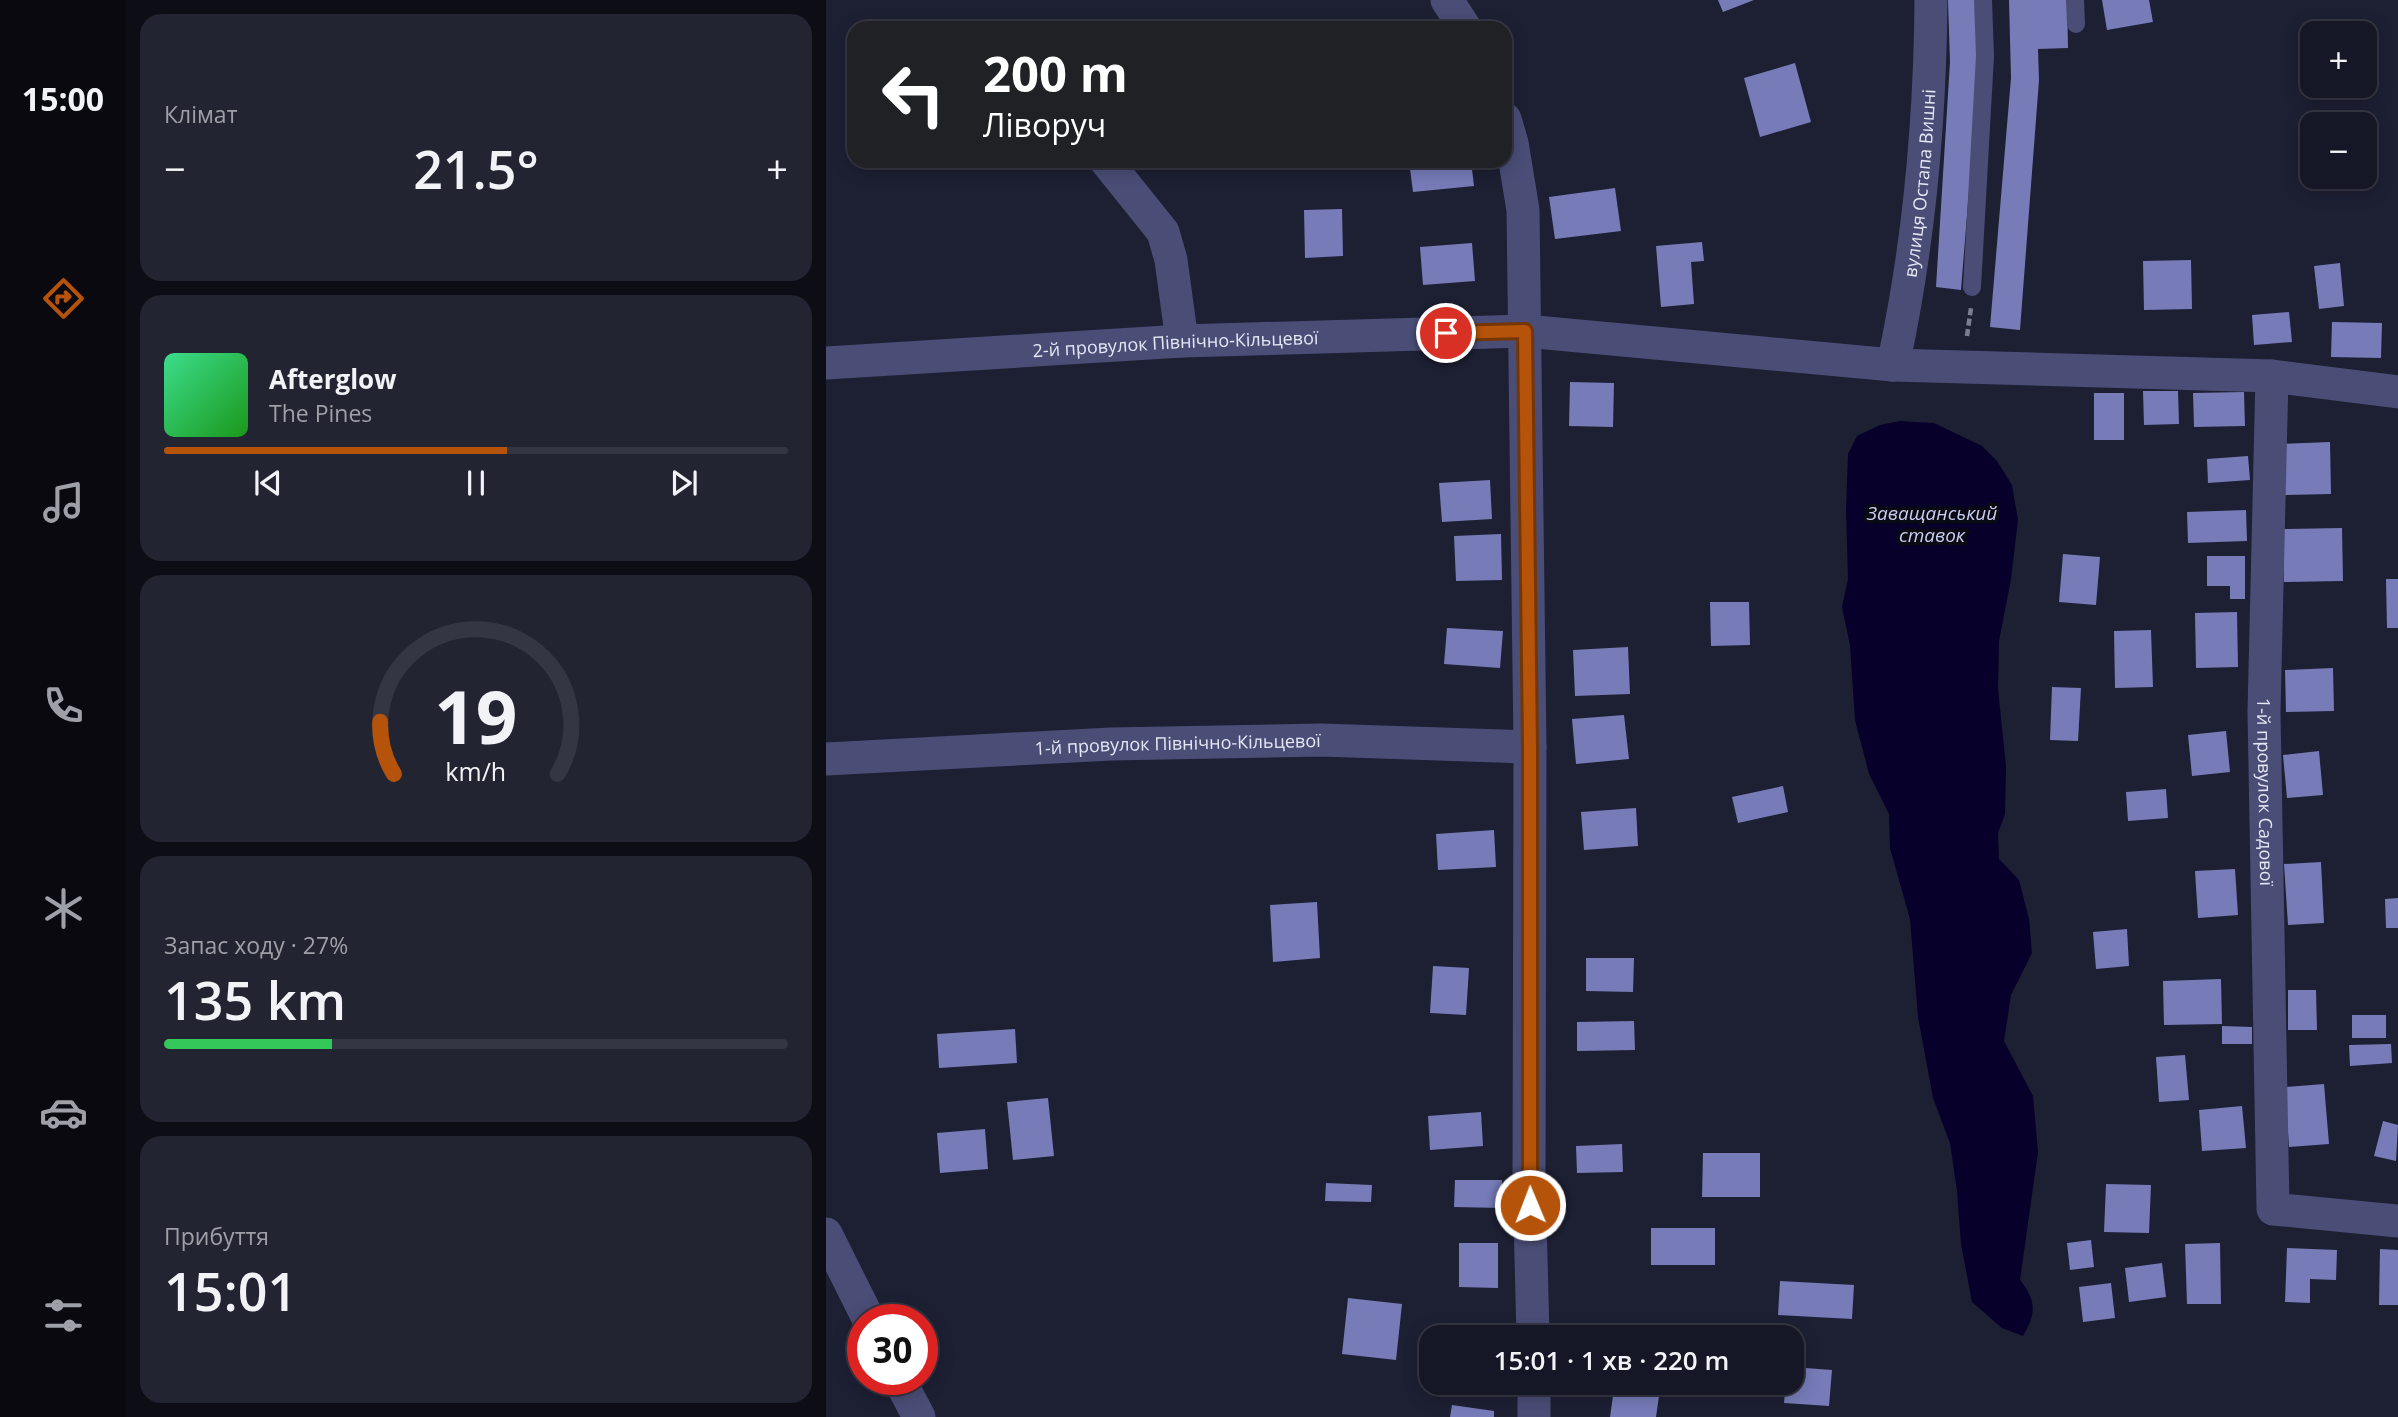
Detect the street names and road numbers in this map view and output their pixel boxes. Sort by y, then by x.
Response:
street label: вулиця Остапа Вишні [1898,88,1940,279]
street label: 2-й провулок Північно-Кільцевої [1032,325,1319,362]
street label: 1-й провулок Садової [2252,698,2279,887]
street label: 1-й провулок Північно-Кільцевої [1034,728,1321,760]

